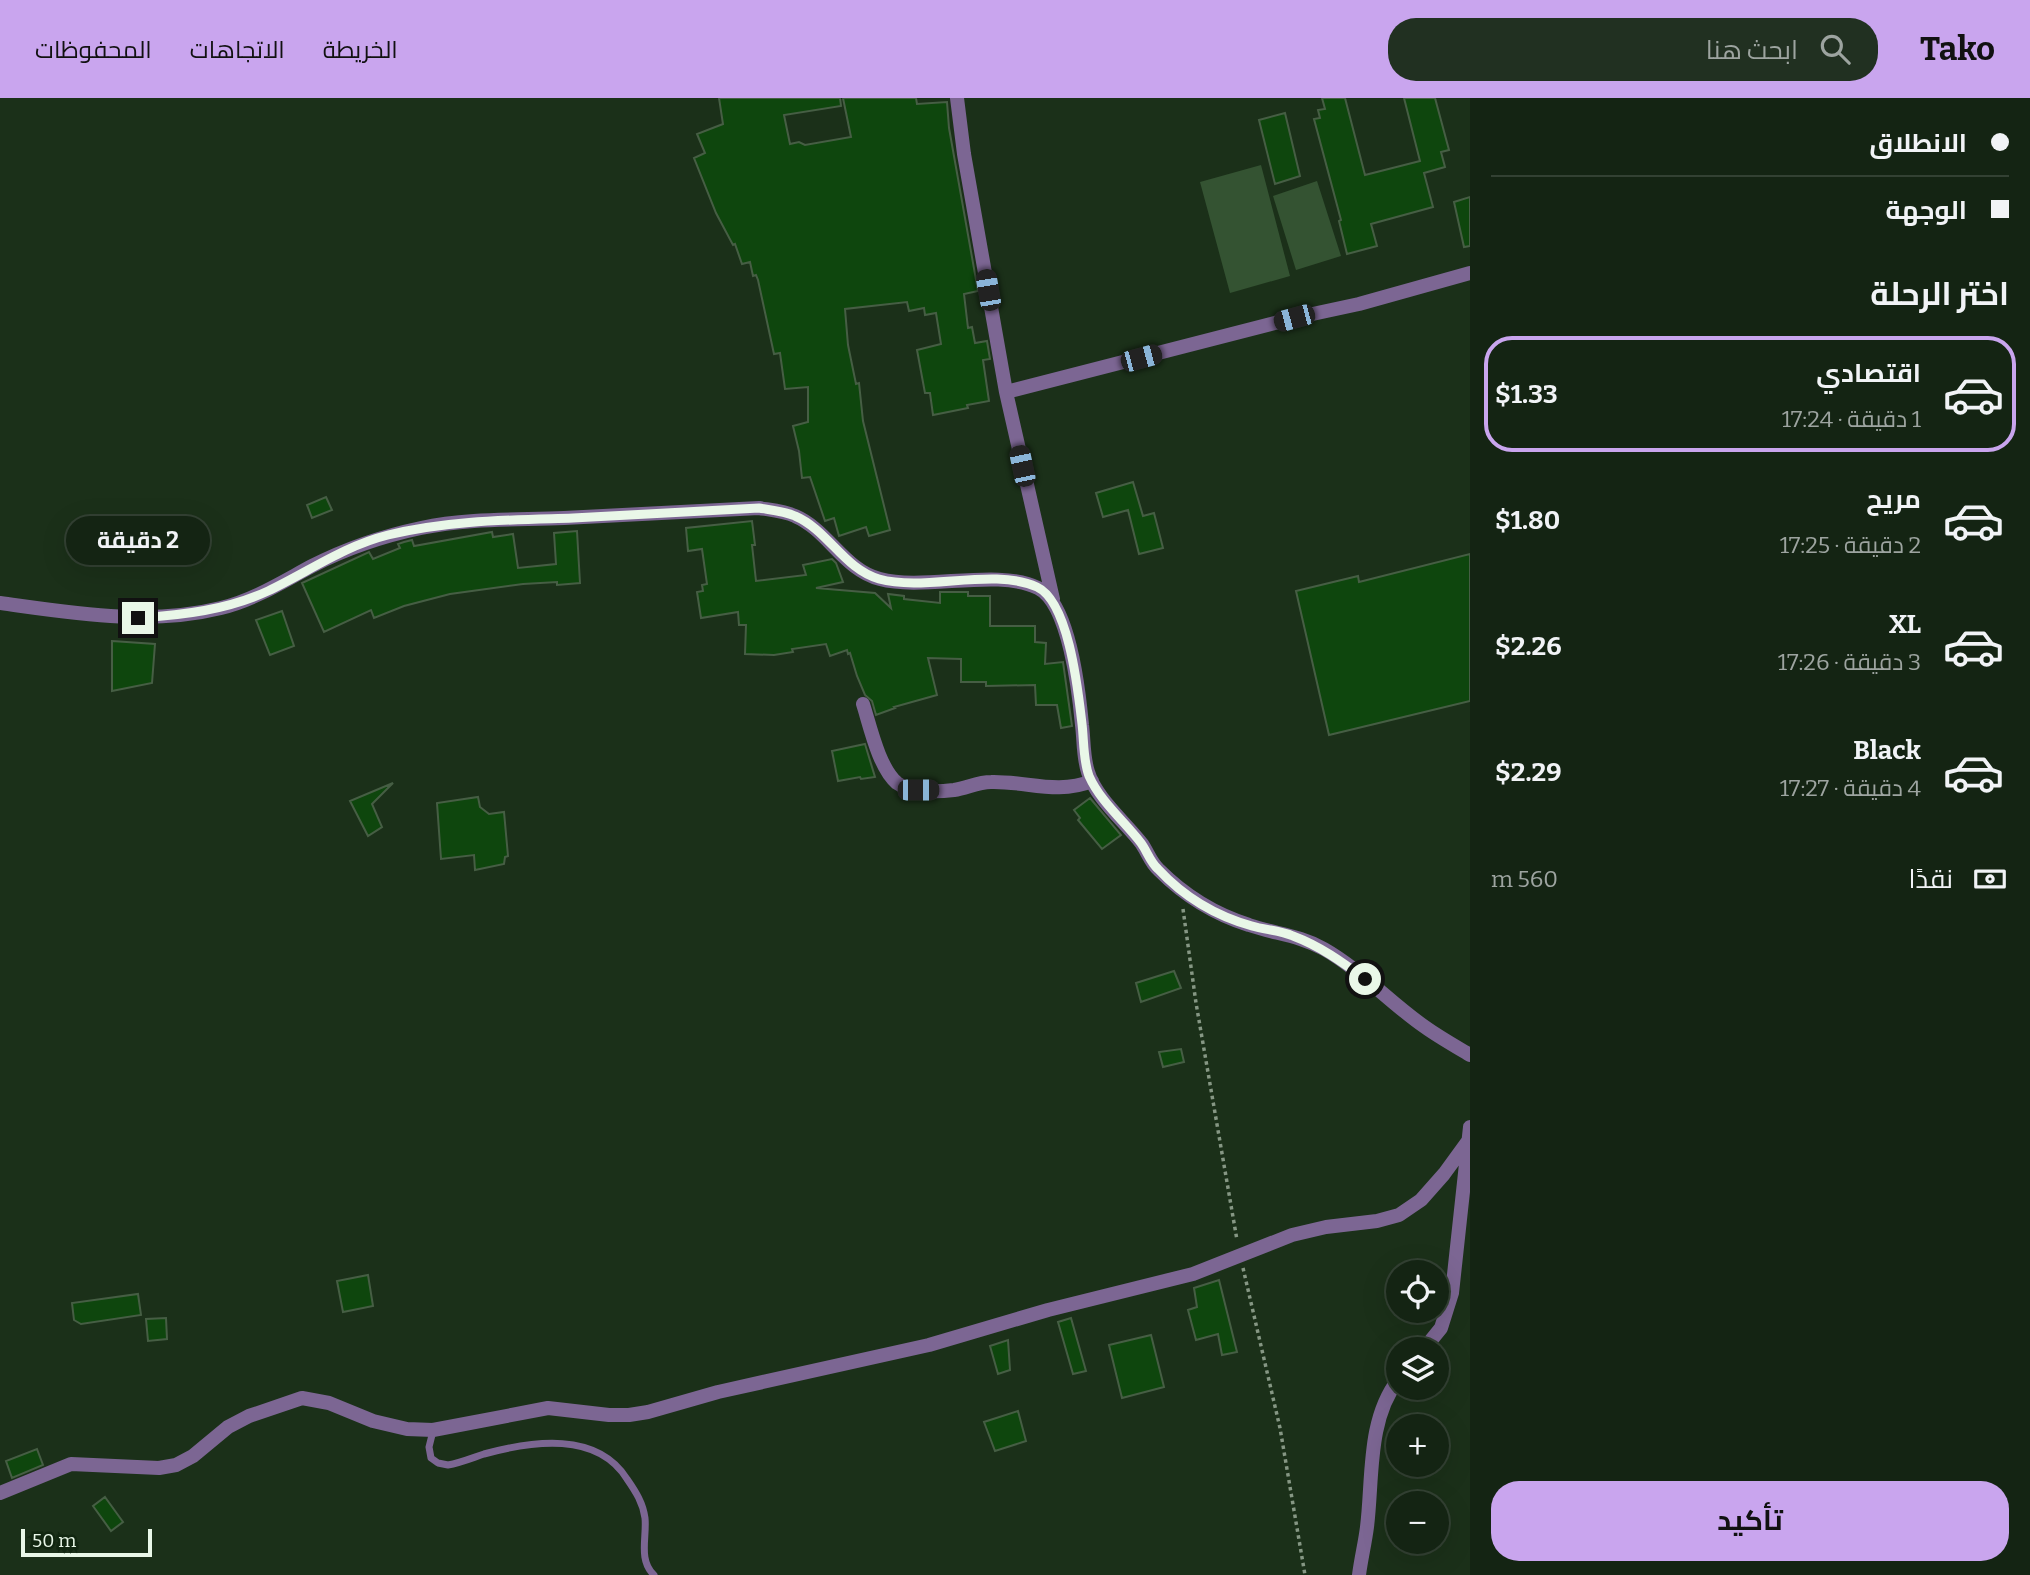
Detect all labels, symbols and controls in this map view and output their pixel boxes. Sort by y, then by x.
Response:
search box [1388,18,1878,81]
text: Tako [1920,29,1995,69]
icon: search [1816,30,1854,68]
text: ابحث هنا [1706,35,1798,66]
text: المحفوظات [35,36,152,64]
text: الاتجاهات [190,36,285,64]
text: الخريطة [323,36,398,64]
text: الانطلاق [1869,128,1967,159]
text: الوجهة [1886,195,1967,226]
car [975,267,1002,313]
text: اختر الرحلة [1870,275,2009,313]
car [1271,302,1318,334]
car [1118,342,1165,374]
text: اقتصادي [1816,358,1921,389]
icon: car [1942,363,2005,426]
text: $1.33 [1495,379,1558,410]
text: 1 دقيقة · 17:24 [1782,405,1921,433]
car [1008,443,1037,489]
text: مريح [1866,484,1921,515]
icon: car [1942,489,2005,552]
text: $1.80 [1495,505,1560,536]
callout: 2 دقيقة [66,517,210,566]
text: 2 دقيقة [97,526,179,554]
text: 2 دقيقة · 17:25 [1780,531,1921,559]
route end [122,602,154,634]
text: XL [1889,609,1921,640]
icon: car [1942,615,2005,678]
text: $2.26 [1495,631,1562,662]
text: 3 دقيقة · 17:26 [1778,648,1921,676]
text: Black [1853,735,1921,766]
icon: car [1942,741,2005,804]
text: $2.29 [1495,757,1562,788]
text: 4 دقيقة · 17:27 [1780,774,1921,802]
car [898,780,940,801]
icon: cash [1971,860,2009,898]
text: نقدًا [1909,864,1953,895]
text: 560 m [1491,865,1558,893]
route start [1349,963,1381,995]
map controls [1386,1260,1449,1554]
button: locate [1386,1260,1449,1323]
button: layers [1386,1337,1449,1400]
button: + [1386,1414,1449,1477]
button: تأكيد [1491,1481,2009,1561]
button: − [1386,1491,1449,1554]
scale bar [21,1526,152,1558]
text: 50 m [32,1529,76,1552]

